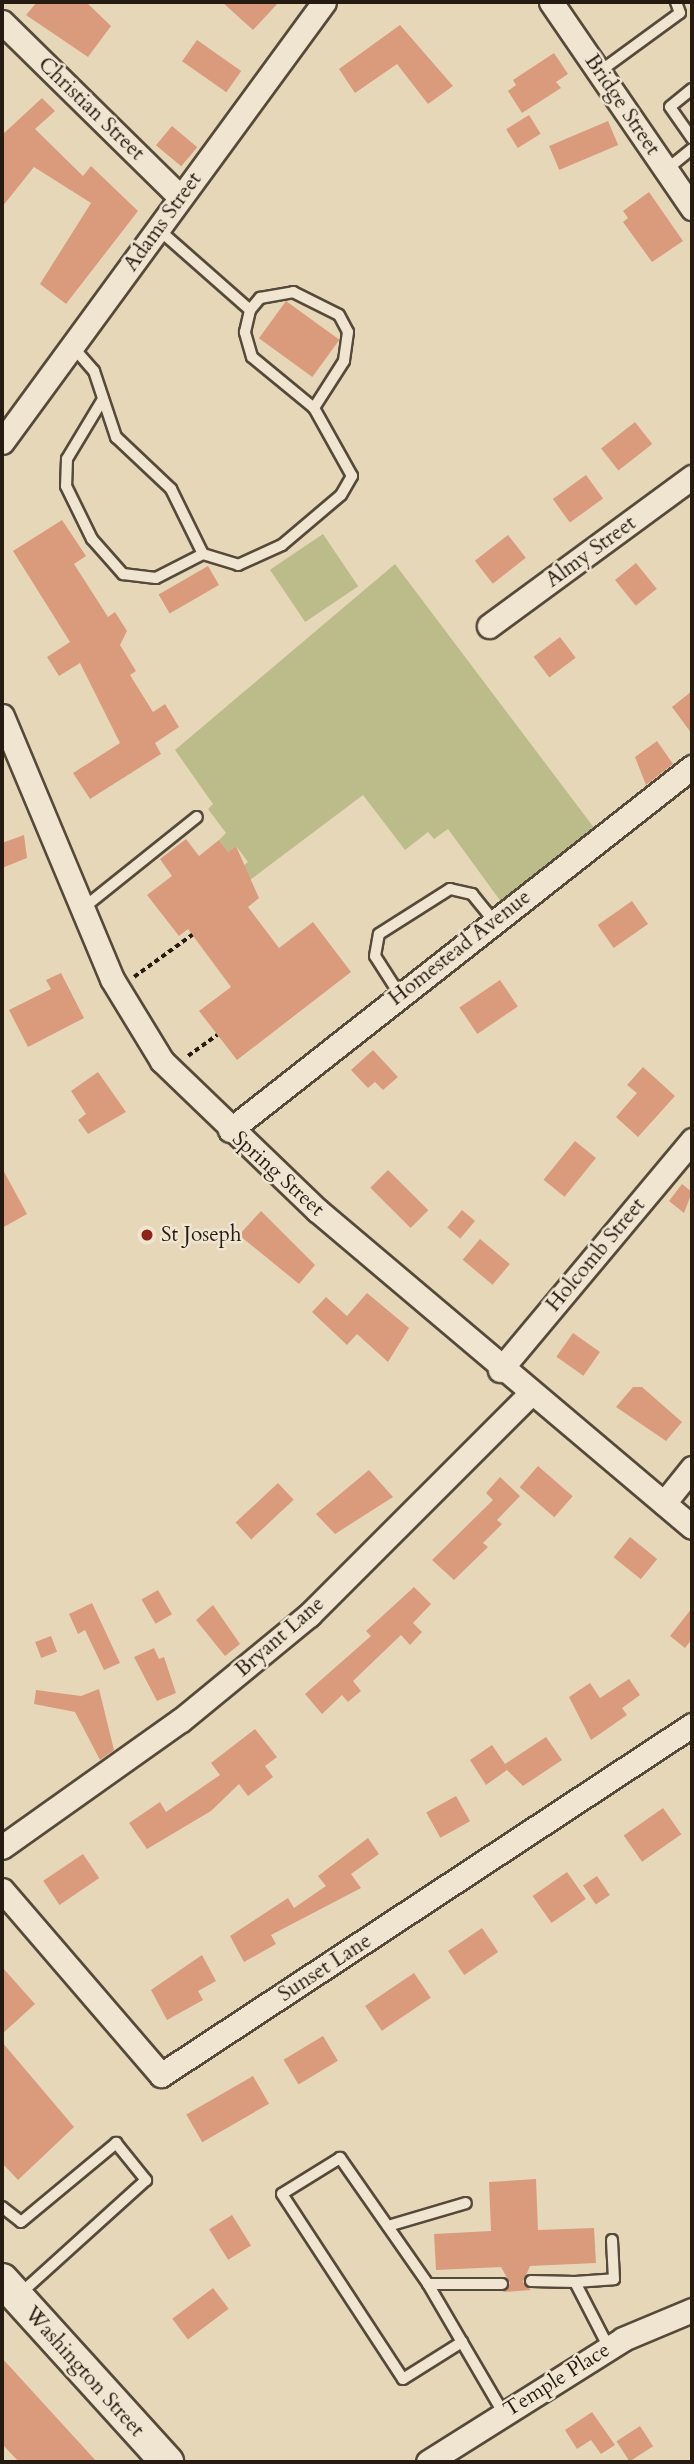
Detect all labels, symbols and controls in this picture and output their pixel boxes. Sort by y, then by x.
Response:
street label: Bridge Street [579,50,665,160]
street label: Christian Street [33,52,149,166]
street label: Adams Street [119,168,207,276]
street label: Almy Street [541,511,641,593]
street label: Homestead Avenue [384,885,536,1011]
street label: Spring Street [227,1126,329,1222]
street label: Holcomb Street [541,1193,651,1317]
place label: St Joseph [161,1222,242,1248]
marker: St Joseph [139,1227,155,1243]
street label: Bryant Lane [230,1592,330,1682]
street label: Sunset Lane [274,1929,376,2007]
street label: Washington Street [19,2302,149,2442]
street label: Temple Place [499,2337,615,2423]

